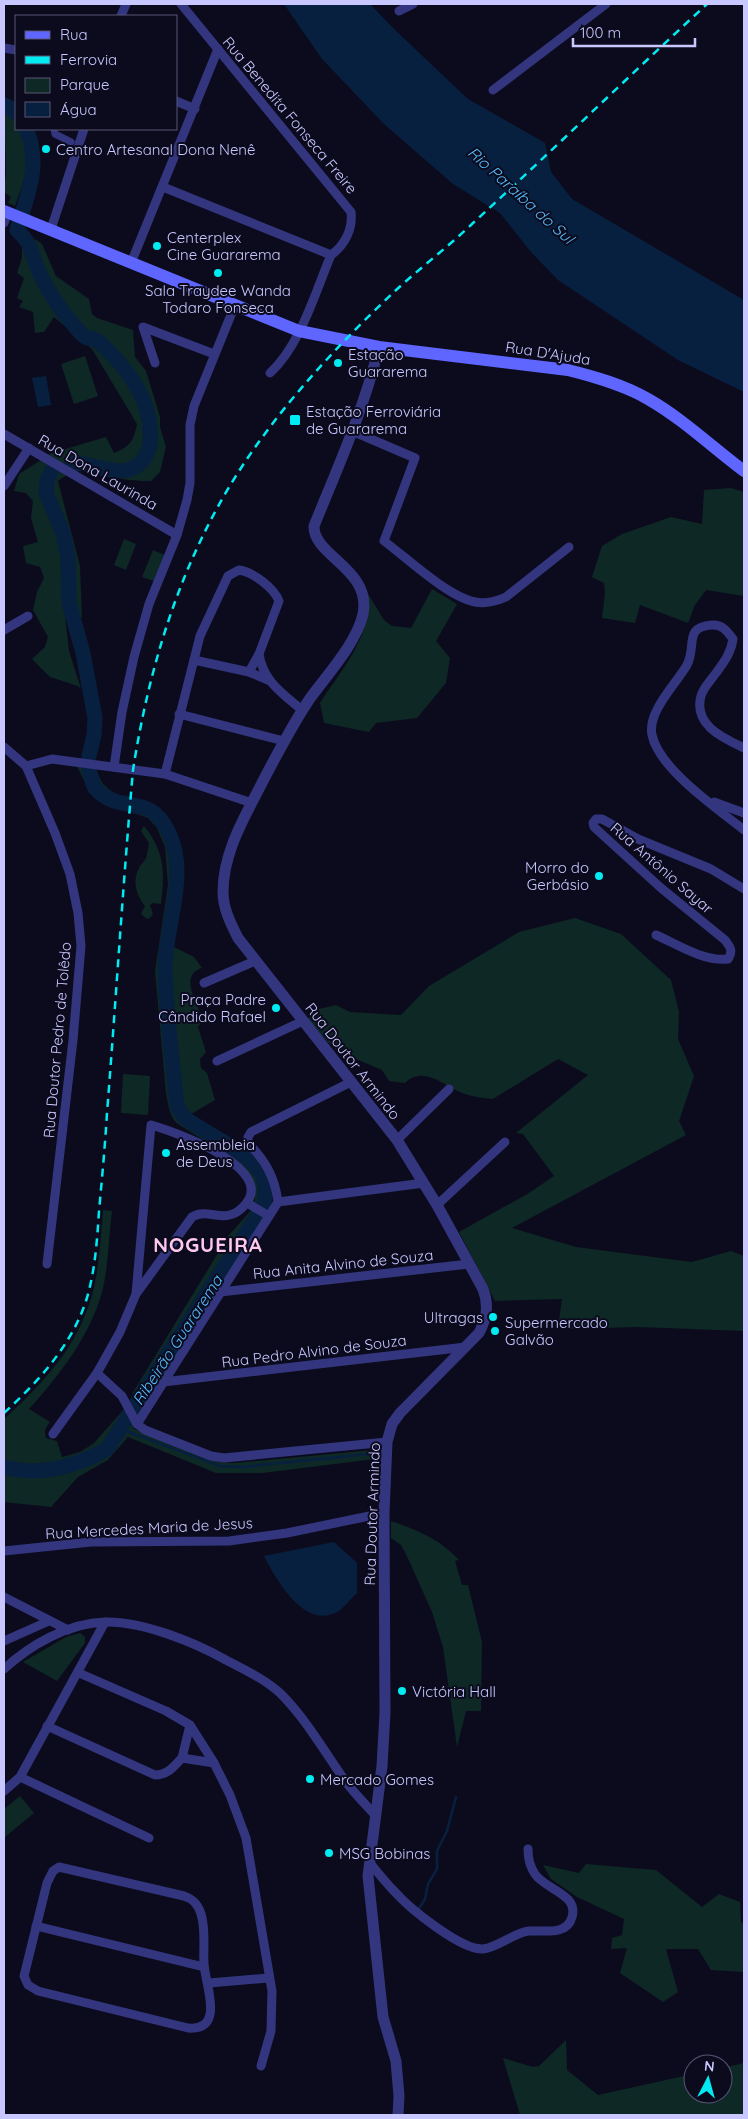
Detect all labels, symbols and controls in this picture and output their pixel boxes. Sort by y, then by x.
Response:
legend [15,15,178,130]
scale bar [573,15,696,47]
text: 100 m [580,23,621,42]
text: Rua [60,25,88,44]
street label: Rua Benedita Fonseca Freire [219,33,361,197]
text: Ferrovia [60,50,117,69]
text: Parque [60,75,110,94]
text: Água [60,100,97,119]
place label: Centro Artesanal Dona Nenê [56,140,256,159]
water label: Rio Paraíba do Sul [464,142,580,249]
marker: Centro Artesanal Dona Nenê [40,143,52,155]
place label: Centerplex Cine Guararema [167,228,281,264]
marker: Centerplex Cine Guararema [151,240,163,252]
marker: Sala Traydee Wanda Todaro Fonseca [212,267,224,279]
place label: Sala Traydee Wanda Todaro Fonseca [145,281,291,317]
street label: Rua D'Ajuda [504,337,592,369]
place label: Estação Guararema [348,345,427,381]
marker: Estação Guararema [332,357,344,369]
place label: Estação Ferroviária de Guararema [306,402,441,438]
marker: Estação Ferroviária de Guararema [288,413,302,427]
street label: Rua Dona Laurinda [35,430,161,514]
street label: Rua Antônio Sayar [607,818,717,918]
place label: Morro do Gerbásio [525,858,589,894]
marker: Morro do Gerbásio [593,870,605,882]
street label: Rua Doutor Pedro de Tolêdo [39,941,75,1139]
place label: Praça Padre Cândido Rafael [158,990,266,1026]
street label: Rua Doutor Armindo [301,999,405,1123]
marker: Praça Padre Cândido Rafael [270,1002,282,1014]
place label: Assembleia de Deus [176,1135,255,1171]
marker: Assembleia de Deus [160,1147,172,1159]
district label: NOGUEIRA [153,1232,263,1257]
street label: Rua Anita Alvino de Souza [252,1245,434,1283]
water label: Ribeirão Guararema [128,1270,227,1409]
place label: Ultragas [424,1308,483,1327]
marker: Ultragas [487,1311,499,1323]
place label: Supermercado Galvão [505,1313,608,1349]
marker: Supermercado Galvão [489,1325,501,1337]
street label: Rua Pedro Alvino de Souza [220,1330,408,1372]
street label: Rua Doutor Armindo [360,1442,384,1586]
street label: Rua Mercedes Maria de Jesus [45,1513,253,1543]
place label: Victória Hall [412,1682,496,1701]
marker: Victória Hall [396,1685,408,1697]
place label: Mercado Gomes [320,1770,434,1789]
marker: Mercado Gomes [304,1773,316,1785]
place label: MSG Bobinas [339,1844,430,1863]
marker: MSG Bobinas [323,1847,335,1859]
north arrow [683,2054,733,2104]
text: N [703,2057,715,2076]

